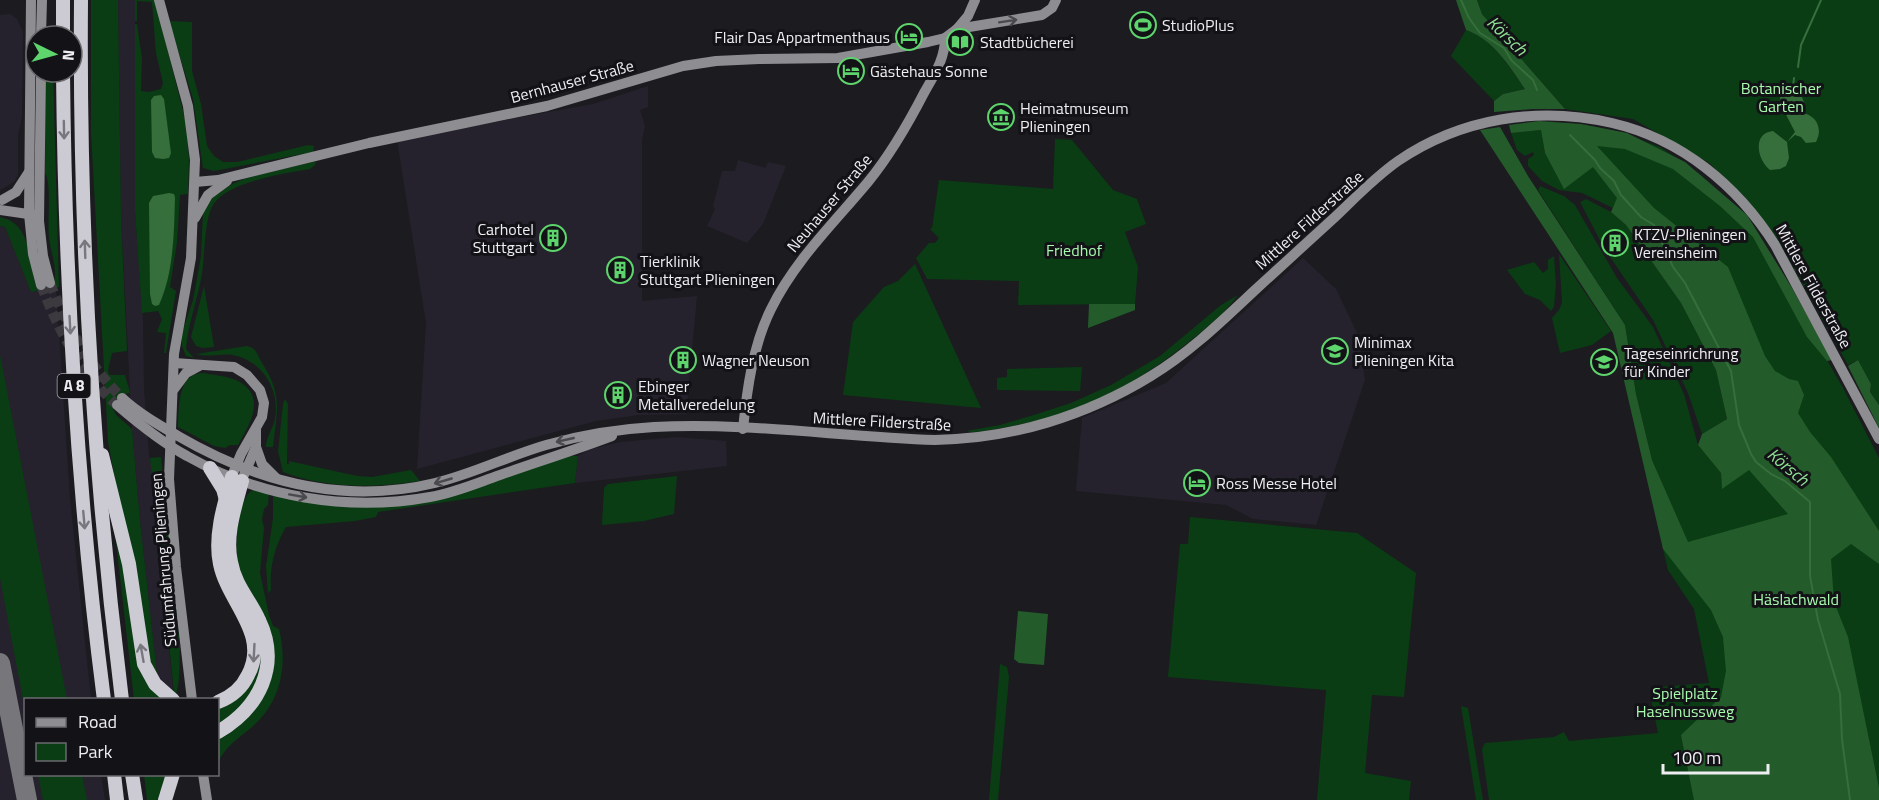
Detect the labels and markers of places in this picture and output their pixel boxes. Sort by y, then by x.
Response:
sports icon: StudioPlus [1128,10,1158,40]
place label: StudioPlus [1162,13,1234,37]
hotel icon: Flair Das Appartmenthaus [894,22,924,52]
place label: Flair Das Appartmenthaus [714,25,890,49]
library icon: Stadtbücherei [945,27,975,57]
place label: Stadtbücherei [980,30,1074,54]
hotel icon: Gästehaus Sonne [836,56,866,86]
place label: Gästehaus Sonne [870,59,987,83]
place label: Heimatmuseum Plieningen [1020,96,1129,138]
museum icon: Heimatmuseum Plieningen [986,102,1016,132]
place label: Carhotel Stuttgart [473,217,534,259]
place label: KTZV-Plieningen Vereinsheim [1634,222,1746,264]
building icon: Carhotel Stuttgart [538,223,568,253]
building icon: KTZV-Plieningen Vereinsheim [1600,228,1630,258]
place label: Tierklinik Stuttgart Plieningen [640,249,775,291]
building icon: Tierklinik Stuttgart Plieningen [605,255,635,285]
place label: Minimax Plieningen Kita [1354,330,1454,372]
school or university icon: Minimax Plieningen Kita [1320,336,1350,366]
place label: Tageseinrichrung für Kinder [1624,341,1738,383]
building icon: Wagner Neuson [668,345,698,375]
school or university icon: Tageseinrichrung für Kinder [1589,347,1619,377]
place label: Wagner Neuson [702,348,810,372]
place label: Ebinger Metallveredelung [638,374,755,416]
building icon: Ebinger Metallveredelung [603,380,633,410]
hotel icon: Ross Messe Hotel [1182,468,1212,498]
place label: Ross Messe Hotel [1216,471,1337,495]

